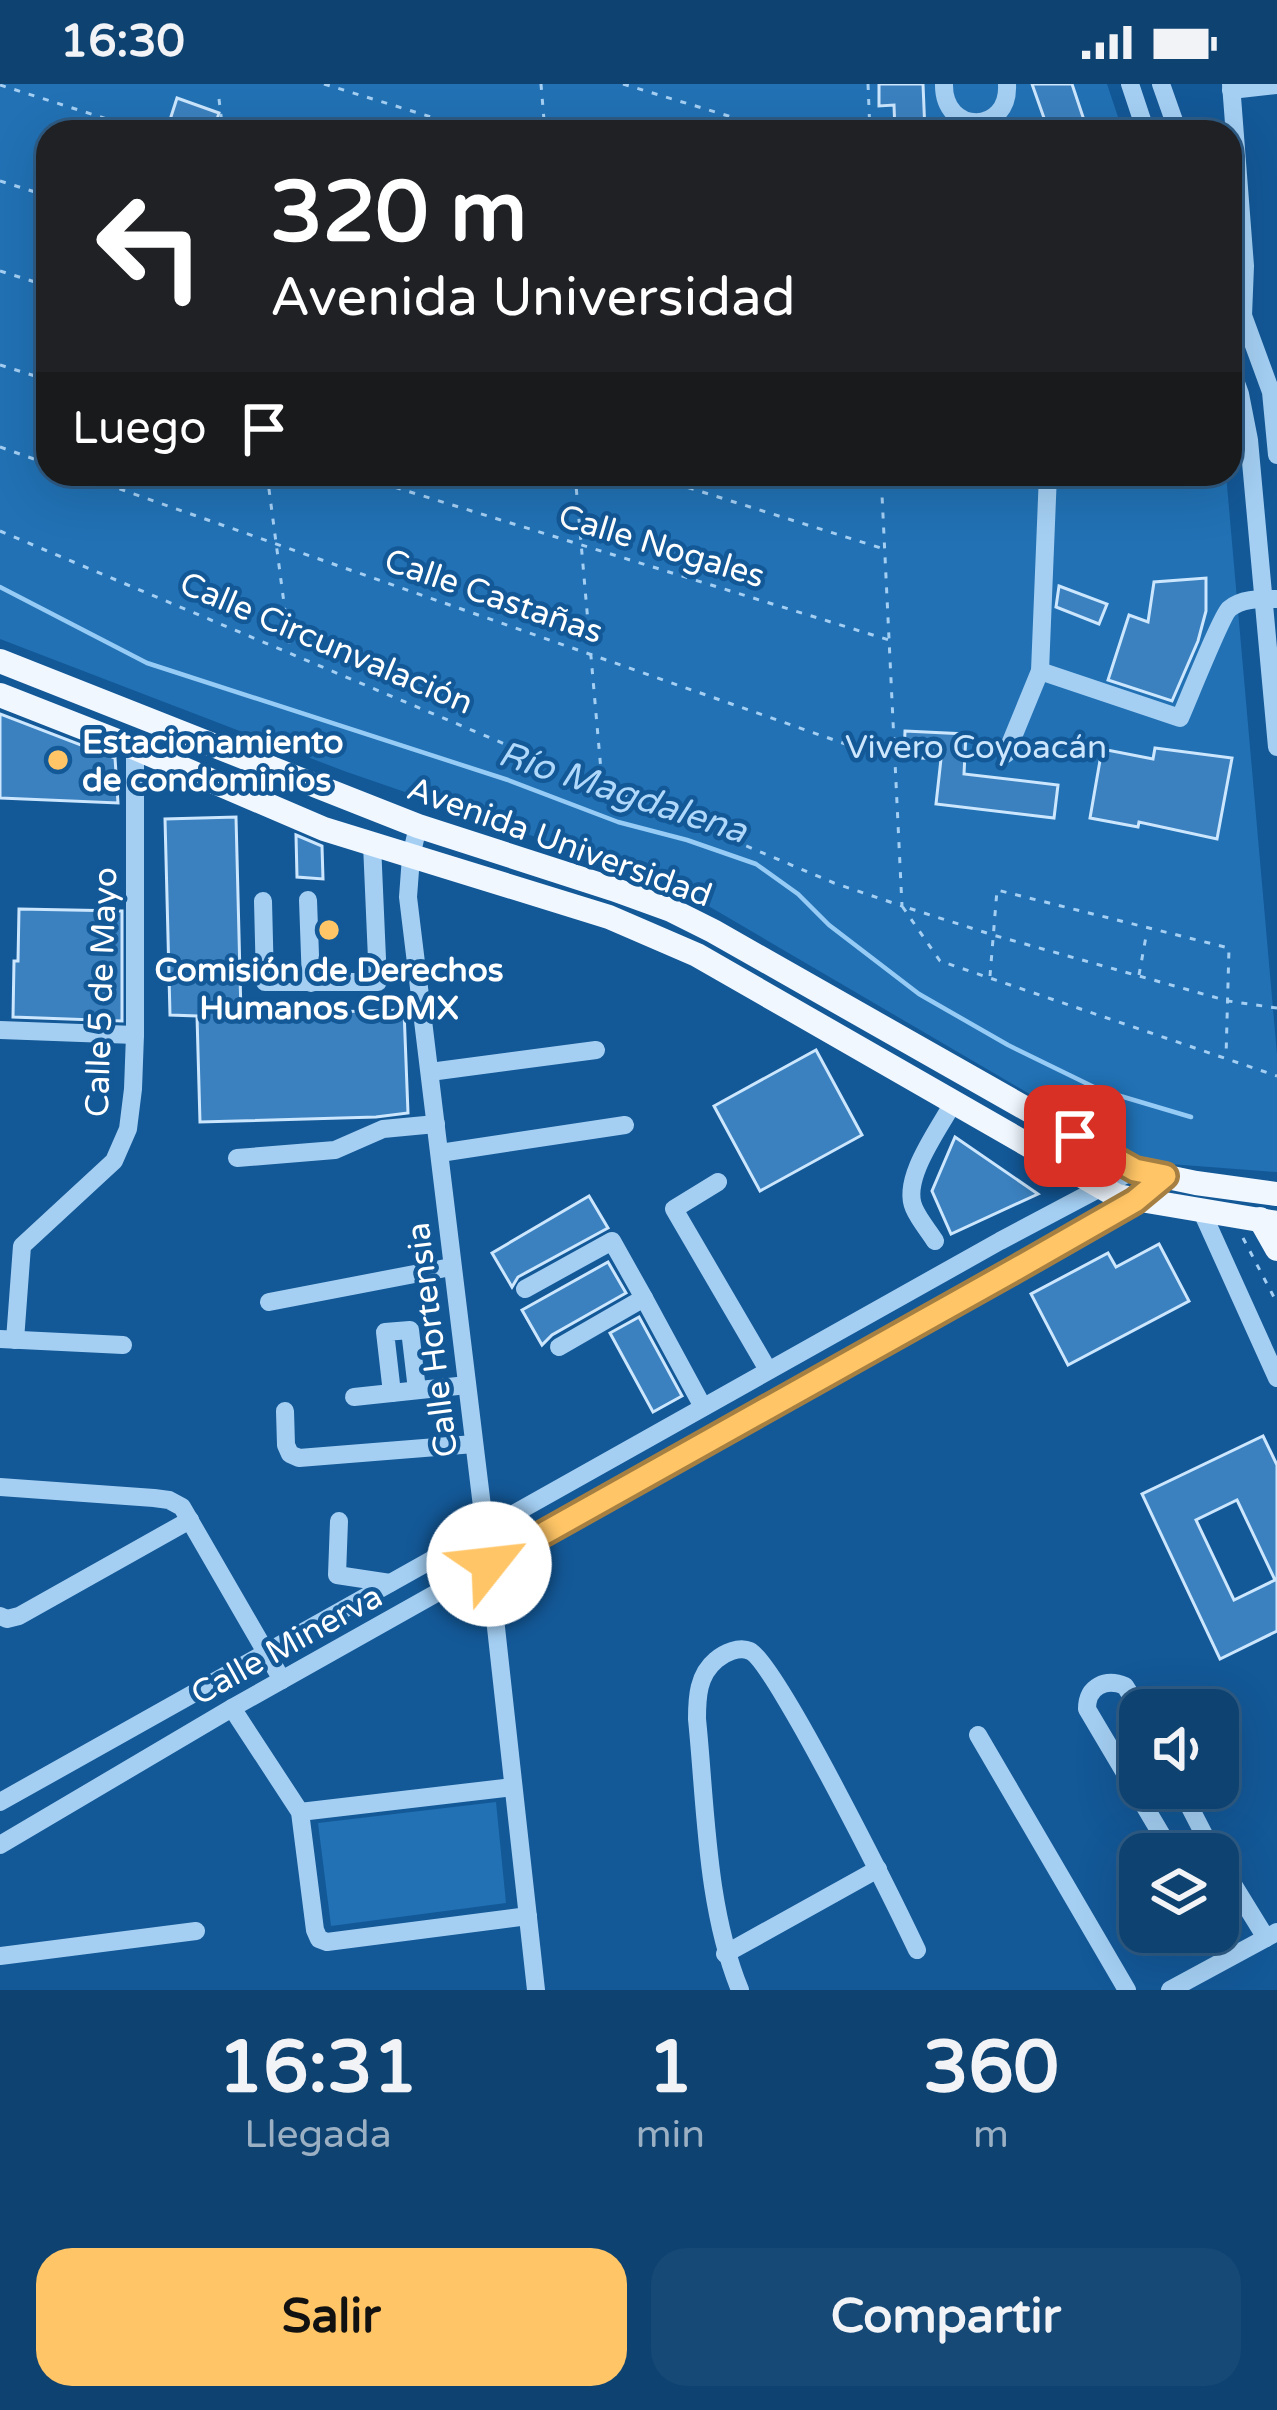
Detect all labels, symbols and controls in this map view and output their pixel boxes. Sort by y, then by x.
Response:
text: 16:30 [60,15,185,69]
text: 320 m [270,163,527,264]
icon: left [72,168,228,324]
text: Avenida Universidad [270,265,796,330]
icon: arrive [231,396,297,462]
text: Luego [72,402,207,456]
street label: Calle Nogales [554,497,769,596]
street label: Calle Castañas [379,541,608,652]
street label: Calle Circunvalación [174,564,479,723]
place label: Estacionamiento de condominios [82,723,344,800]
park label: Vivero Coyoacán [845,728,1107,767]
water label: Río Magdalena [493,732,753,853]
marker: Estacionamiento de condominios [45,747,71,773]
street label: Avenida Universidad [402,769,717,916]
street label: Calle 5 de Mayo [78,866,125,1118]
marker: Comisión de Derechos Humanos CDMX [316,917,342,943]
place label: Comisión de Derechos Humanos CDMX [154,951,504,1028]
pin [1024,1085,1126,1187]
icon: arrive [1042,1103,1108,1169]
street label: Calle Hortensia [399,1220,466,1459]
position arrow [426,1501,552,1627]
street label: Calle Minerva [184,1577,389,1714]
map controls [1119,1689,1239,1953]
button: sound [1119,1689,1239,1809]
button: layers [1119,1833,1239,1953]
text: 16:31 [218,2025,418,2112]
text: 1 [648,2025,693,2112]
text: 360 [923,2025,1059,2112]
text: Llegada [244,2111,392,2158]
text: min [636,2111,705,2158]
text: m [973,2111,1009,2158]
button: Salir [36,2248,627,2386]
button: Compartir [651,2248,1241,2386]

